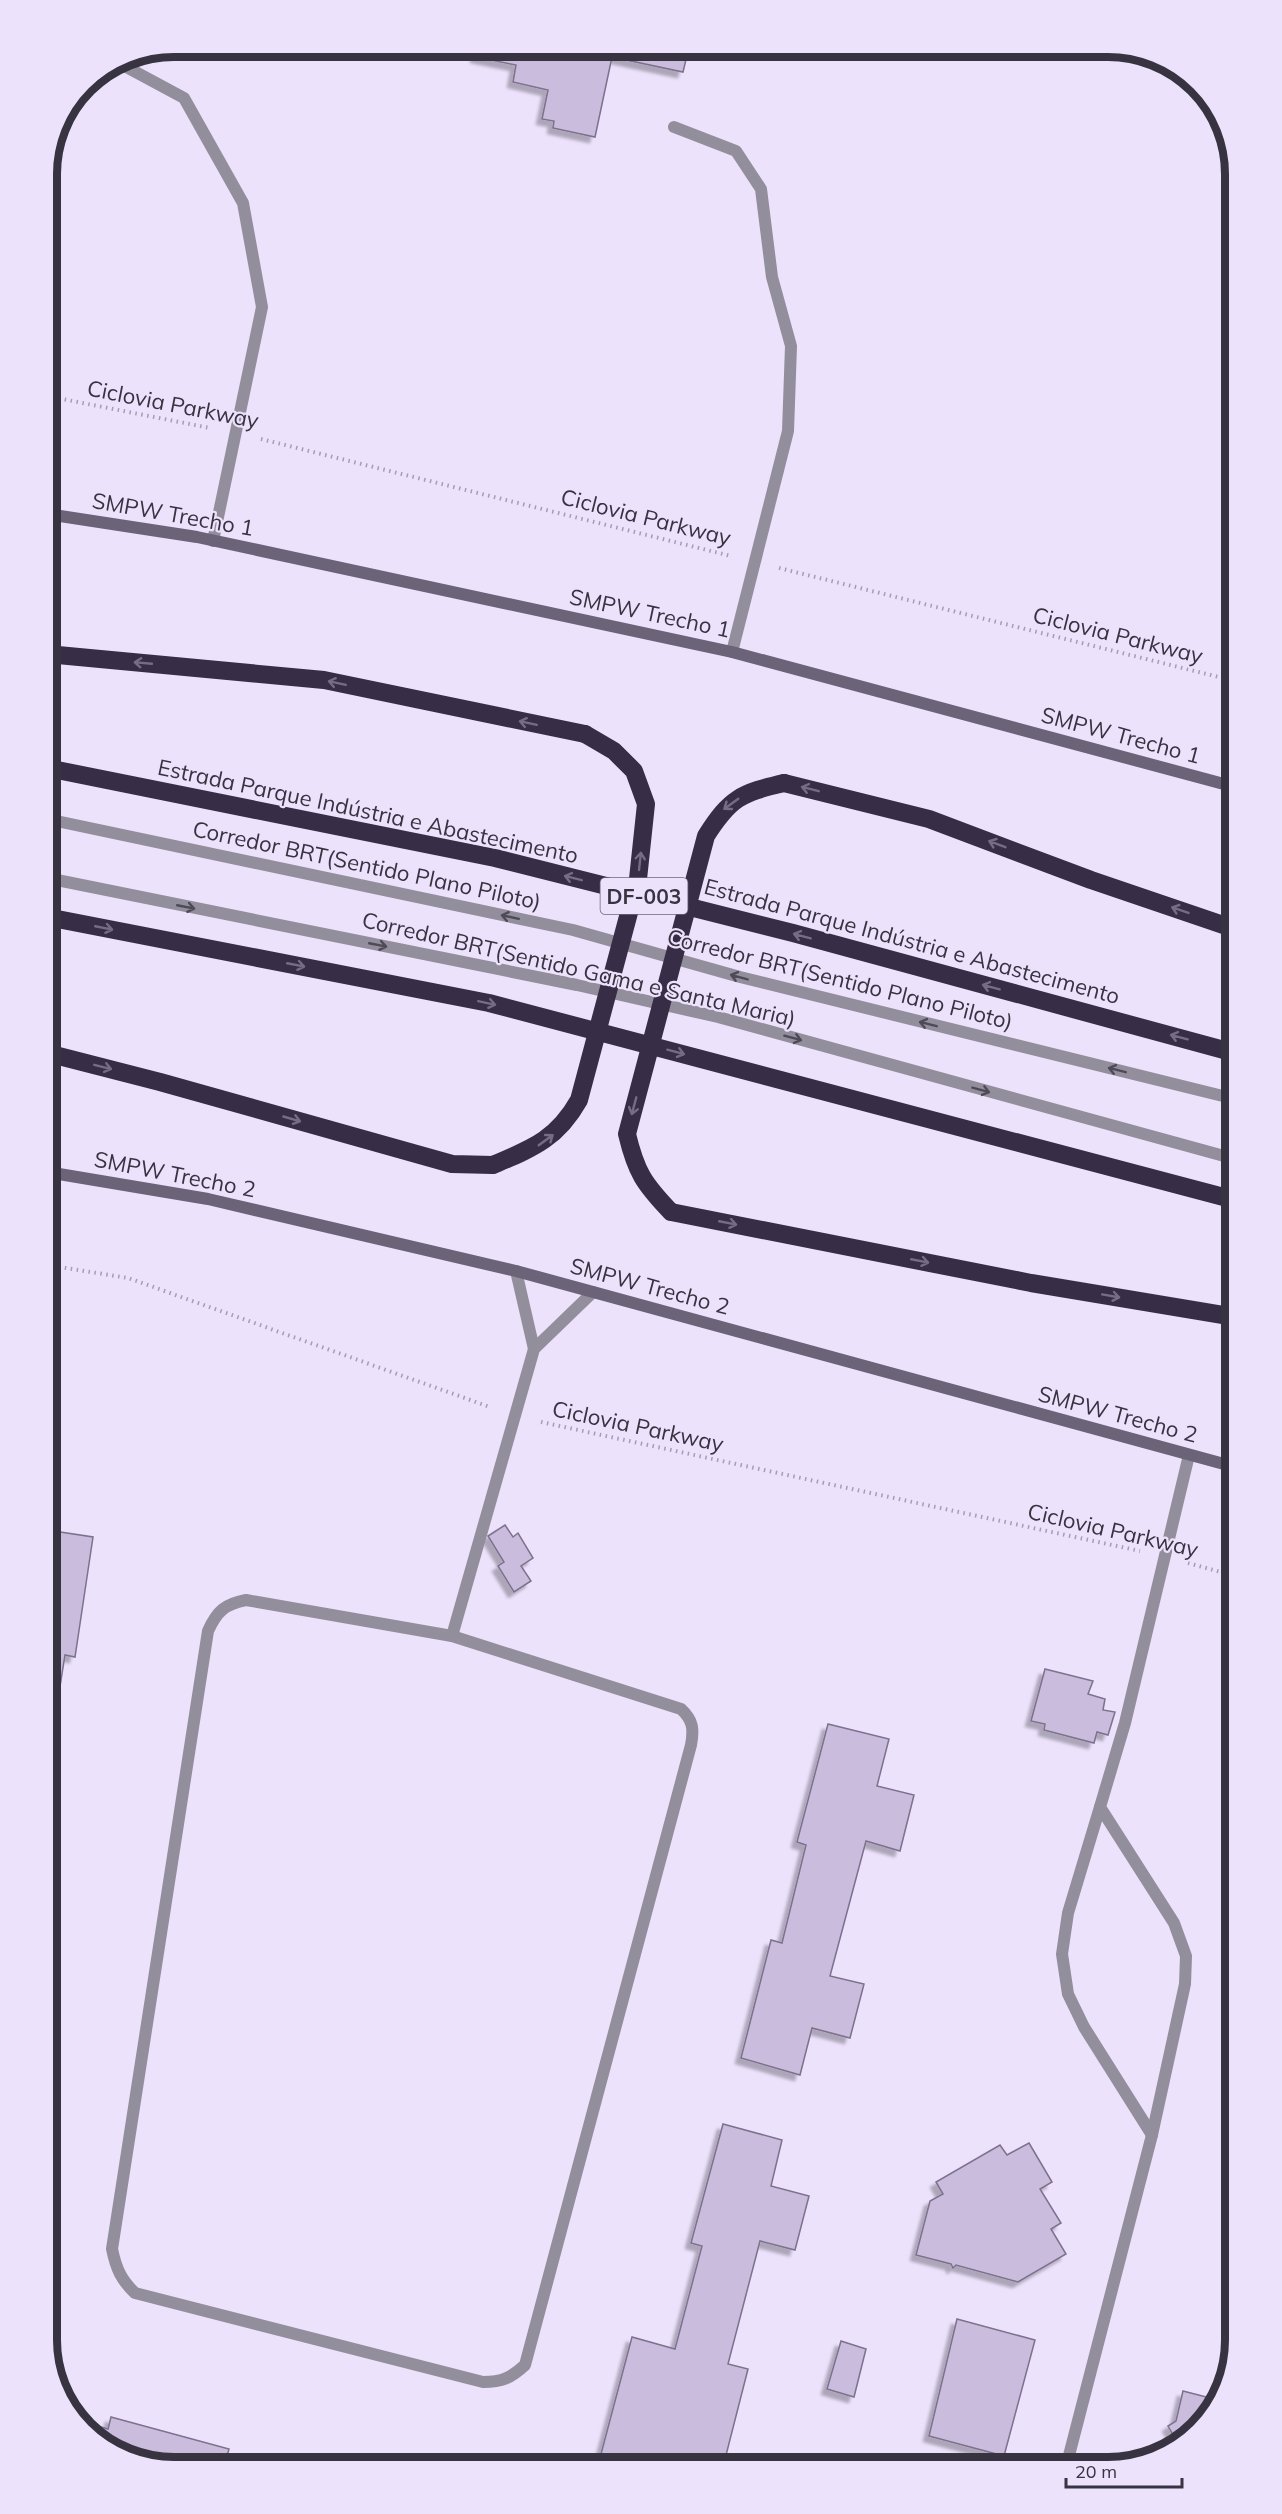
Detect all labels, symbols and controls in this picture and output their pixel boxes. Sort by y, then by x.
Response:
street label: Ciclovia Parkway [85,374,262,434]
street label: Ciclovia Parkway [558,482,734,552]
street label: SMPW Trecho 1 [90,486,256,542]
street label: SMPW Trecho 1 [567,582,733,644]
street label: Ciclovia Parkway [1030,600,1206,670]
one-way arrow [134,657,154,668]
one-way arrow [328,677,347,688]
street label: SMPW Trecho 1 [1038,700,1204,770]
one-way arrow [519,716,538,728]
street label: Estrada Parque Indústria e Abastecimento [155,753,581,869]
one-way arrow [801,783,820,795]
one-way arrow [723,798,739,810]
street label: Corredor BRT(Sentido Plano Piloto) [190,814,544,916]
one-way arrow [988,838,1006,849]
one-way arrow [635,851,646,871]
one-way arrow [563,871,582,883]
street label: Estrada Parque Indústria e Abastecimento [701,872,1123,1010]
road number: DF-003 [600,878,688,914]
one-way arrow [176,902,196,913]
one-way arrow [1171,904,1190,915]
street label: Corredor BRT(Sentido Gama e Santa Maria) [359,905,799,1033]
one-way arrow [500,911,520,922]
street label: Corredor BRT(Sentido Plano Piloto) [664,922,1016,1036]
one-way arrow [94,923,113,934]
one-way arrow [793,930,812,941]
one-way arrow [367,940,387,951]
one-way arrow [285,960,305,971]
one-way arrow [730,971,749,982]
one-way arrow [982,980,1001,992]
one-way arrow [477,998,496,1009]
one-way arrow [919,1017,938,1029]
one-way arrow [1170,1031,1189,1043]
one-way arrow [783,1033,802,1044]
one-way arrow [666,1047,685,1058]
one-way arrow [94,1062,113,1074]
one-way arrow [1108,1063,1127,1075]
one-way arrow [971,1084,990,1096]
one-way arrow [628,1097,640,1116]
one-way arrow [282,1113,301,1125]
one-way arrow [537,1134,553,1146]
street label: SMPW Trecho 2 [92,1145,258,1203]
one-way arrow [718,1218,738,1229]
street label: SMPW Trecho 2 [567,1251,733,1321]
one-way arrow [909,1256,929,1267]
one-way arrow [1101,1291,1121,1302]
street label: SMPW Trecho 2 [1035,1379,1201,1449]
street label: Ciclovia Parkway [550,1394,726,1458]
street label: Ciclovia Parkway [1025,1497,1201,1563]
scale bar [1066,2451,1182,2489]
text: 20 m [1075,2460,1117,2483]

